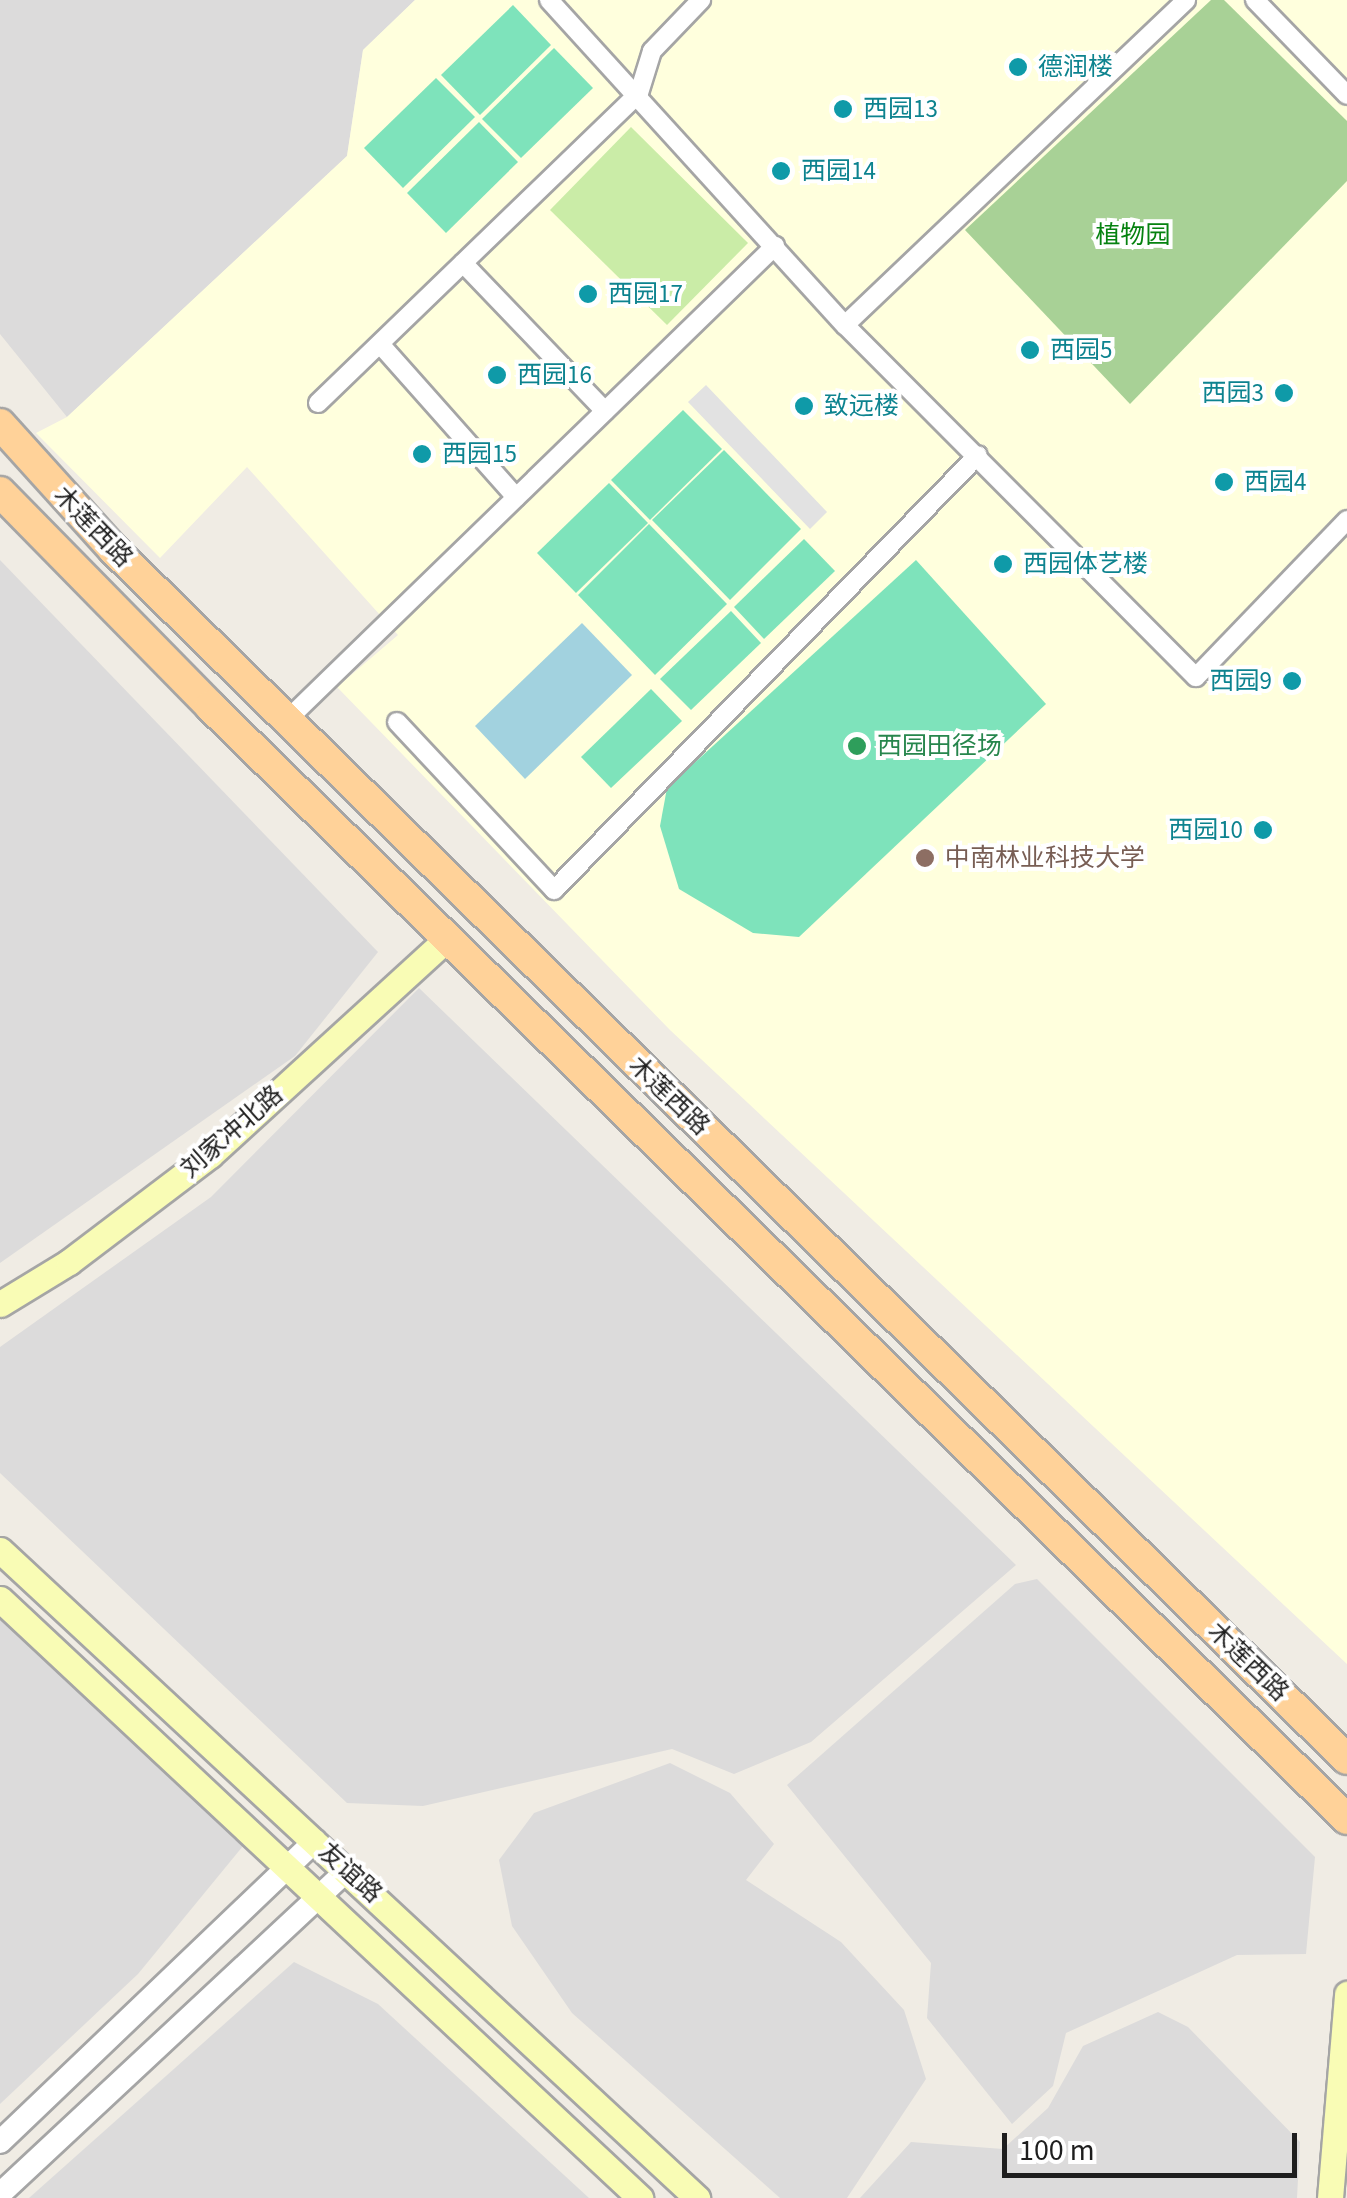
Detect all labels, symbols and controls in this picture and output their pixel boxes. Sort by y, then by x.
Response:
place label: 德润楼 [1038,52,1113,82]
marker: 德润楼 [1007,56,1029,78]
place label: 西园13 [863,94,938,124]
marker: 西园13 [832,98,854,120]
place label: 西园14 [801,156,876,186]
marker: 西园14 [770,160,792,182]
park label: 植物园 [1096,220,1170,250]
place label: 西园17 [608,279,683,309]
marker: 西园17 [577,283,599,305]
place label: 西园5 [1050,335,1112,365]
marker: 西园5 [1019,339,1041,361]
place label: 西园16 [517,360,592,390]
marker: 西园16 [486,364,508,386]
place label: 西园3 [1202,378,1264,408]
marker: 西园3 [1273,382,1295,404]
place label: 致远楼 [824,391,899,421]
marker: 致远楼 [793,395,815,417]
place label: 西园15 [442,439,517,469]
marker: 西园15 [411,443,433,465]
place label: 西园4 [1244,467,1306,497]
marker: 西园4 [1213,471,1235,493]
street label: 木莲西路 [47,481,139,573]
place label: 西园体艺楼 [1023,549,1148,579]
marker: 西园体艺楼 [992,553,1014,575]
place label: 西园9 [1210,666,1272,696]
marker: 西园9 [1281,670,1303,692]
place label: 西园田径场 [877,731,1002,761]
marker: 西园田径场 [846,735,868,757]
place label: 西园10 [1168,815,1243,845]
marker: 西园10 [1252,819,1274,841]
place label: 中南林业科技大学 [945,843,1145,873]
marker: 中南林业科技大学 [914,847,936,869]
street label: 木莲西路 [623,1050,715,1142]
street label: 刘家冲北路 [175,1080,289,1184]
street label: 木莲西路 [1202,1616,1294,1708]
street label: 友谊路 [312,1837,388,1909]
scale bar [1007,2113,1302,2175]
text: 100 m [1019,2129,1095,2172]

